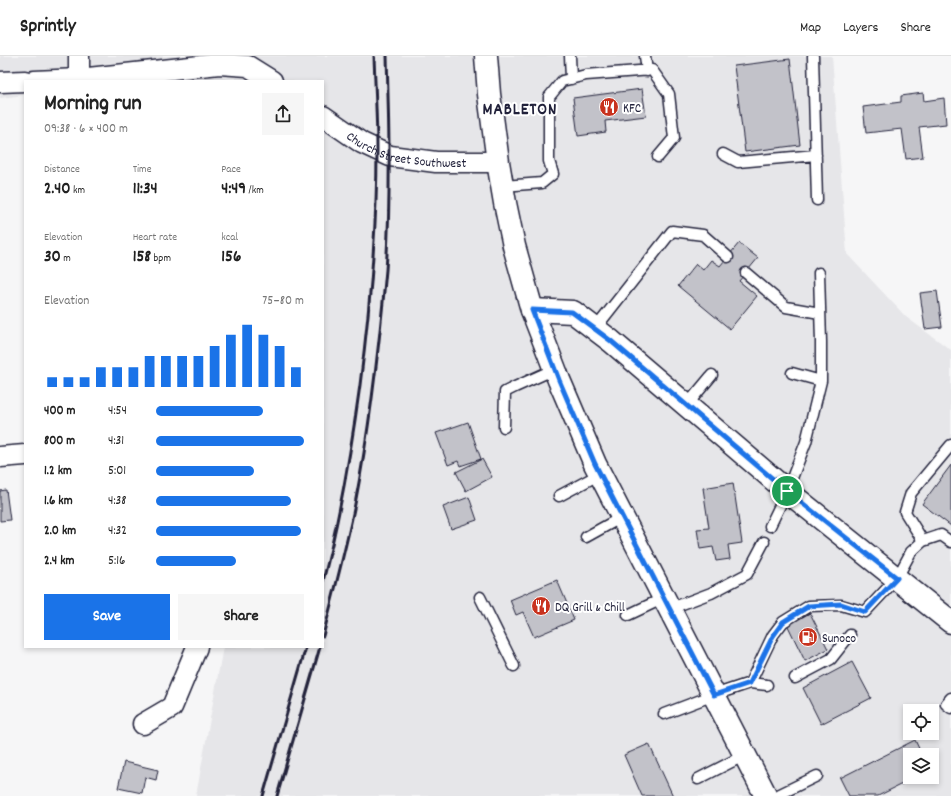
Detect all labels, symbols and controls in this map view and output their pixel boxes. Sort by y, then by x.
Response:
text: Sprintly [20,14,76,41]
text: Map [800,18,821,38]
text: Layers [843,18,878,38]
text: Share [900,18,931,38]
text: Morning run [44,89,142,120]
button: share [262,93,304,135]
restaurant icon: KFC [598,96,620,118]
district label: MABLETON [483,99,557,123]
place label: KFC [623,100,642,119]
text: 09:38 · 6 × 400 m [44,120,128,139]
street label: Church Street Southwest [342,128,466,174]
text: Distance [44,162,80,178]
text: Time [133,162,151,178]
text: Pace [221,162,241,178]
text: 2.40 [44,178,71,202]
text: 11:34 [133,178,158,202]
text: 4:49 [221,178,246,202]
text: km [71,183,85,199]
text: /km [246,183,264,199]
text: Elevation [44,230,82,246]
text: Heart rate [133,230,177,246]
text: kcal [221,230,238,246]
text: 30 [44,246,61,270]
text: 158 [133,246,151,270]
text: 156 [221,246,241,270]
text: m [61,251,71,267]
text: bpm [151,251,171,267]
text: Elevation [44,292,89,311]
text: 75–80 m [262,292,304,311]
text: 400 m [44,402,75,421]
text: 4:54 [108,402,127,421]
text: 800 m [44,432,75,451]
text: 4:31 [108,432,124,451]
text: 1.2 km [44,462,72,481]
text: 5:01 [108,462,126,481]
pin [770,474,804,508]
icon: arrive [776,480,798,502]
text: 1.6 km [44,492,73,511]
text: 4:38 [108,492,127,511]
text: 2.0 km [44,522,76,541]
text: 4:32 [108,522,127,541]
text: 2.4 km [44,552,74,571]
text: 5:16 [108,552,125,571]
button: Save [44,594,170,640]
button: Share [178,594,304,640]
restaurant icon: DQ Grill & Chill [530,595,552,617]
place label: DQ Grill & Chill [555,599,625,618]
fuel station icon: Sunoco [797,626,819,648]
place label: Sunoco [822,630,856,649]
map controls [903,704,939,784]
button: locate [903,704,939,740]
button: layers [903,748,939,784]

